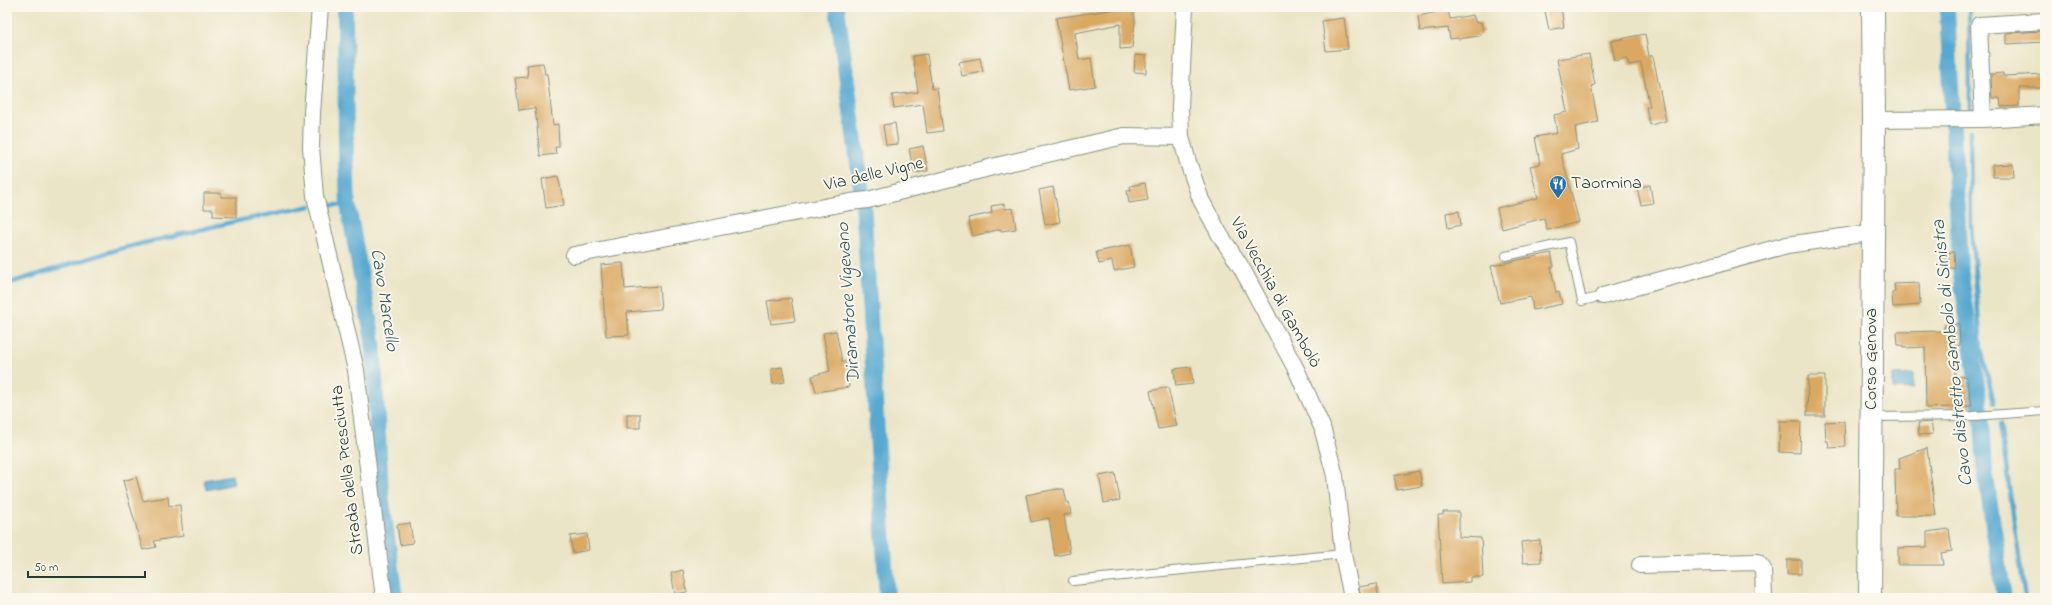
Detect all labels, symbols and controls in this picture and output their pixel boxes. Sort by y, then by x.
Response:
street label: Via delle Vigne [821,151,927,200]
place label: Taormina [1571,171,1642,197]
restaurant icon: Taormina [1548,174,1568,199]
street label: Via Vecchia di Gambolò [1222,212,1327,373]
water label: Cavo distretto Gambolò di Sinistra [1925,218,1980,488]
water label: Diramatore Vigevano [830,220,869,384]
water label: Cavo Marcello [363,247,406,354]
street label: Corso Genova [1859,308,1885,410]
street label: Strada della Presciutta [325,383,371,557]
scale bar [28,553,145,579]
text: 50 m [34,559,58,577]

